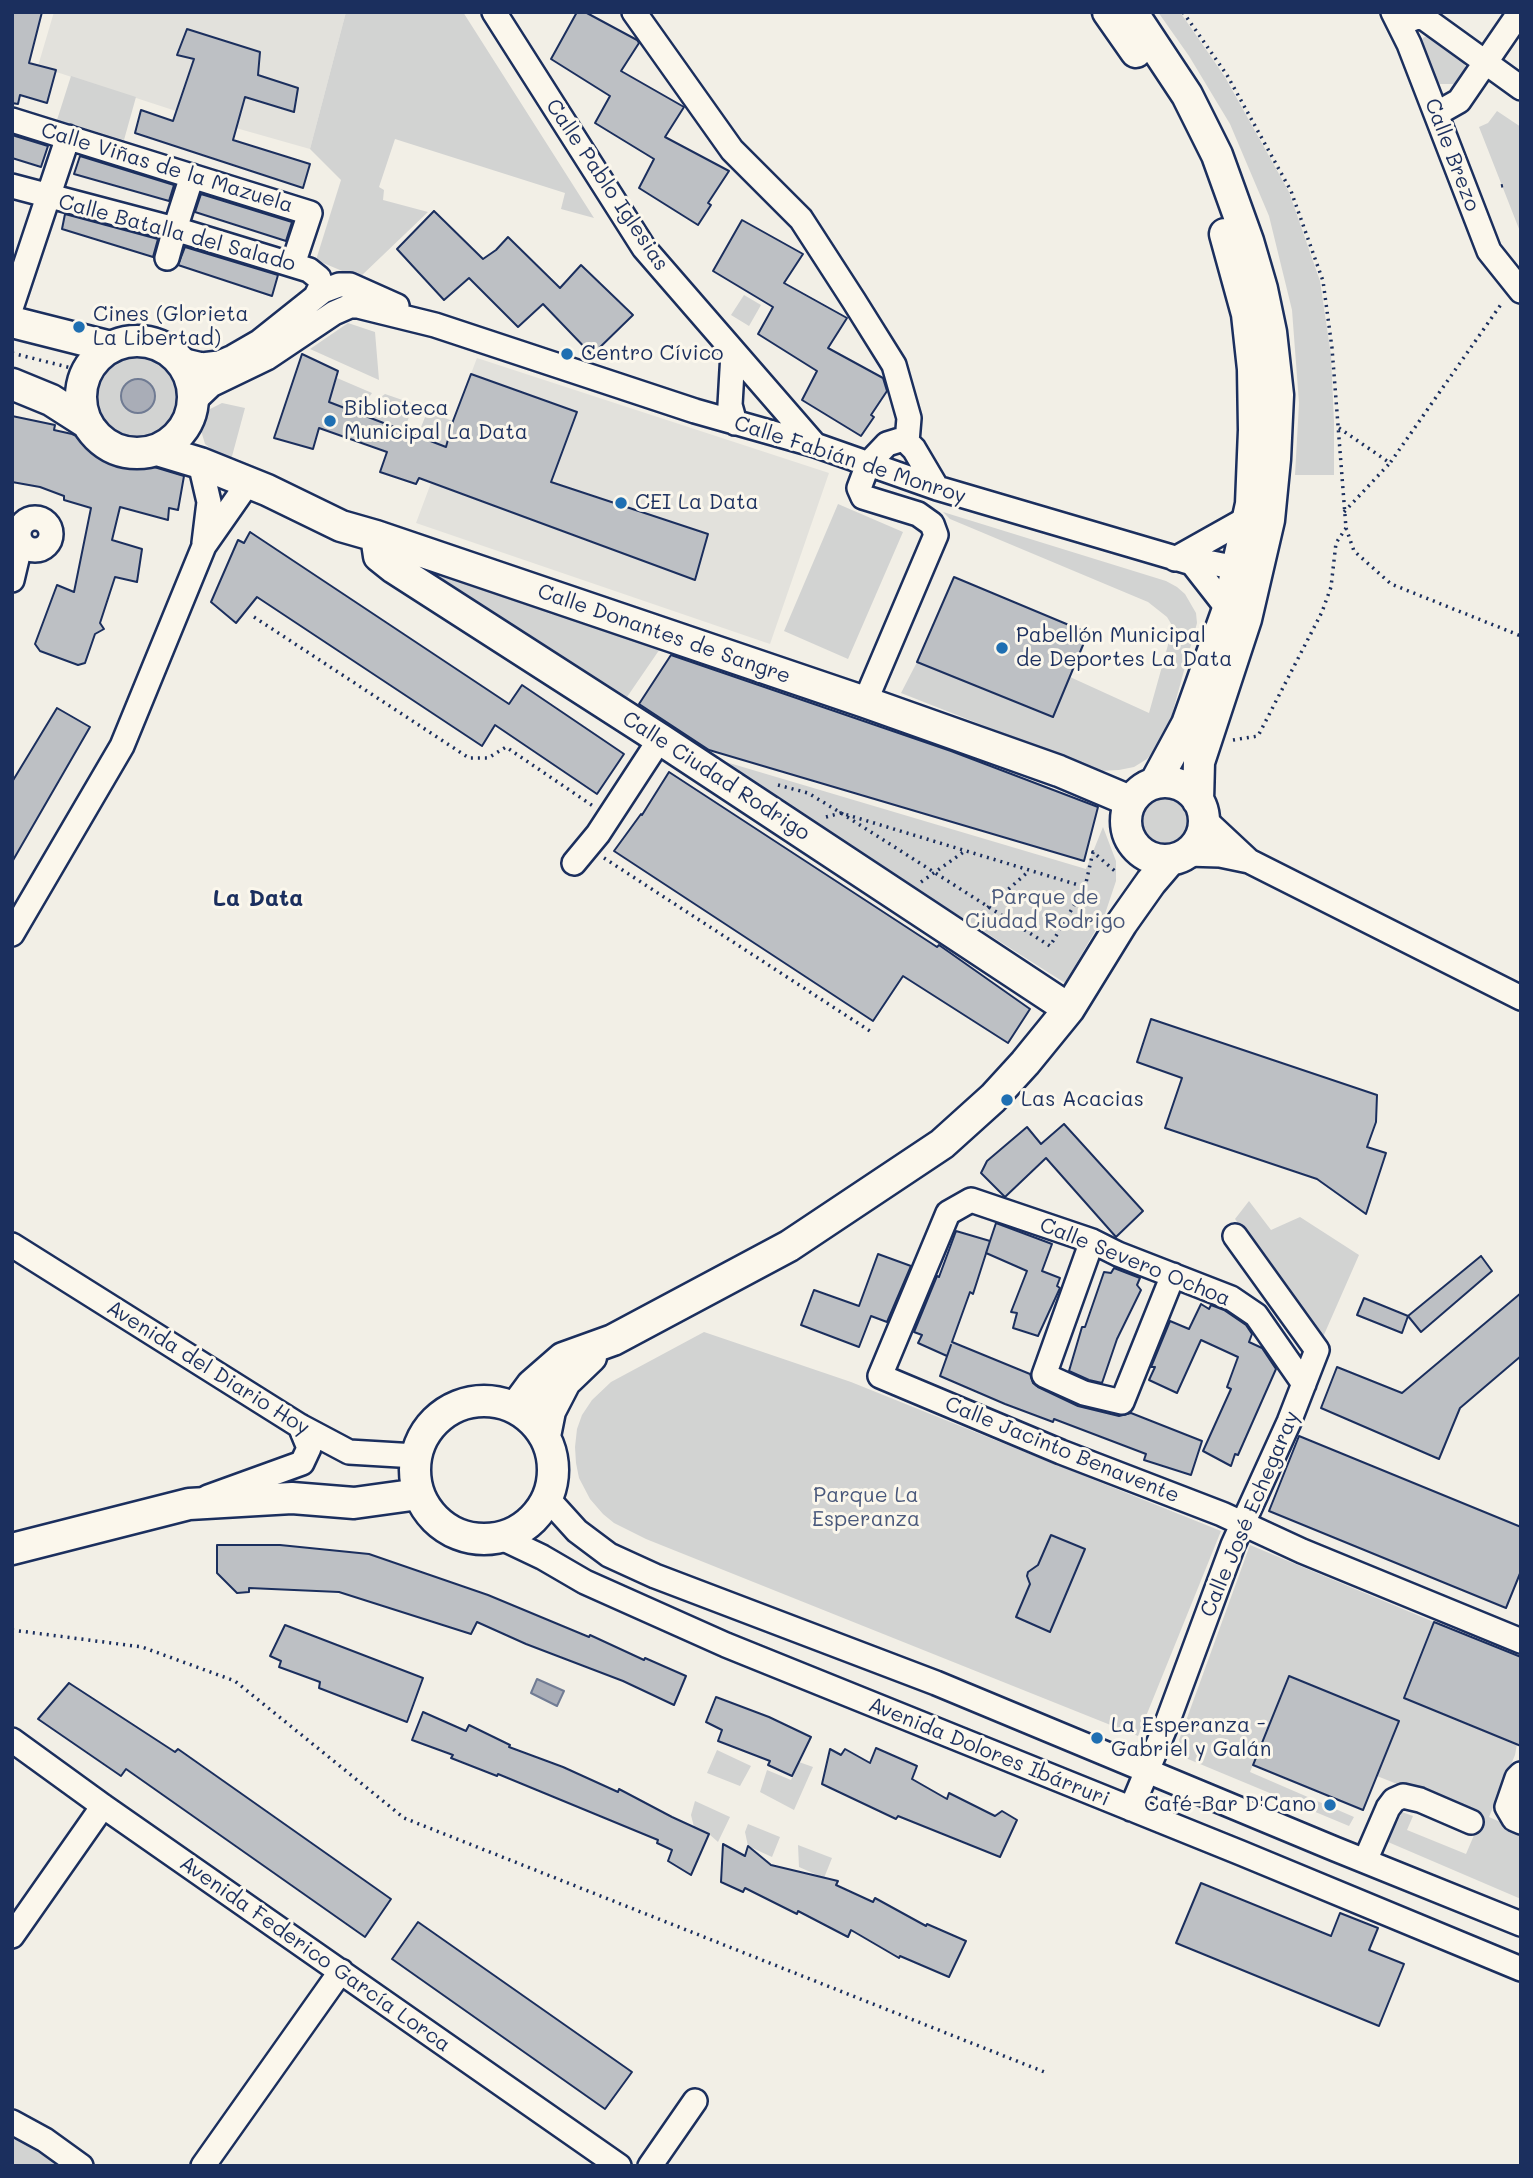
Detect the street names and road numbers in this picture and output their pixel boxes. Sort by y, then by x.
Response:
street label: Calle Pablo Iglesias [540,94,674,276]
street label: Calle Brezo [1419,95,1485,215]
street label: Calle Viñas de la Mazuela [38,118,296,218]
street label: Calle Batalla del Salado [56,189,298,277]
street label: Calle Fabián de Monroy [731,411,969,509]
street label: Calle Donantes de Sangre [534,579,794,689]
street label: Calle Ciudad Rodrigo [618,706,814,846]
street label: Calle Severo Ochoa [1036,1212,1234,1312]
street label: Avenida del Diario Hoy [102,1295,314,1441]
street label: Calle Jacinto Benavente [941,1391,1183,1509]
street label: Calle José Echegaray [1195,1407,1305,1621]
street label: Avenida Dolores Ibárruri [865,1692,1113,1812]
street label: Avenida Federico García Lorca [175,1851,455,2057]

